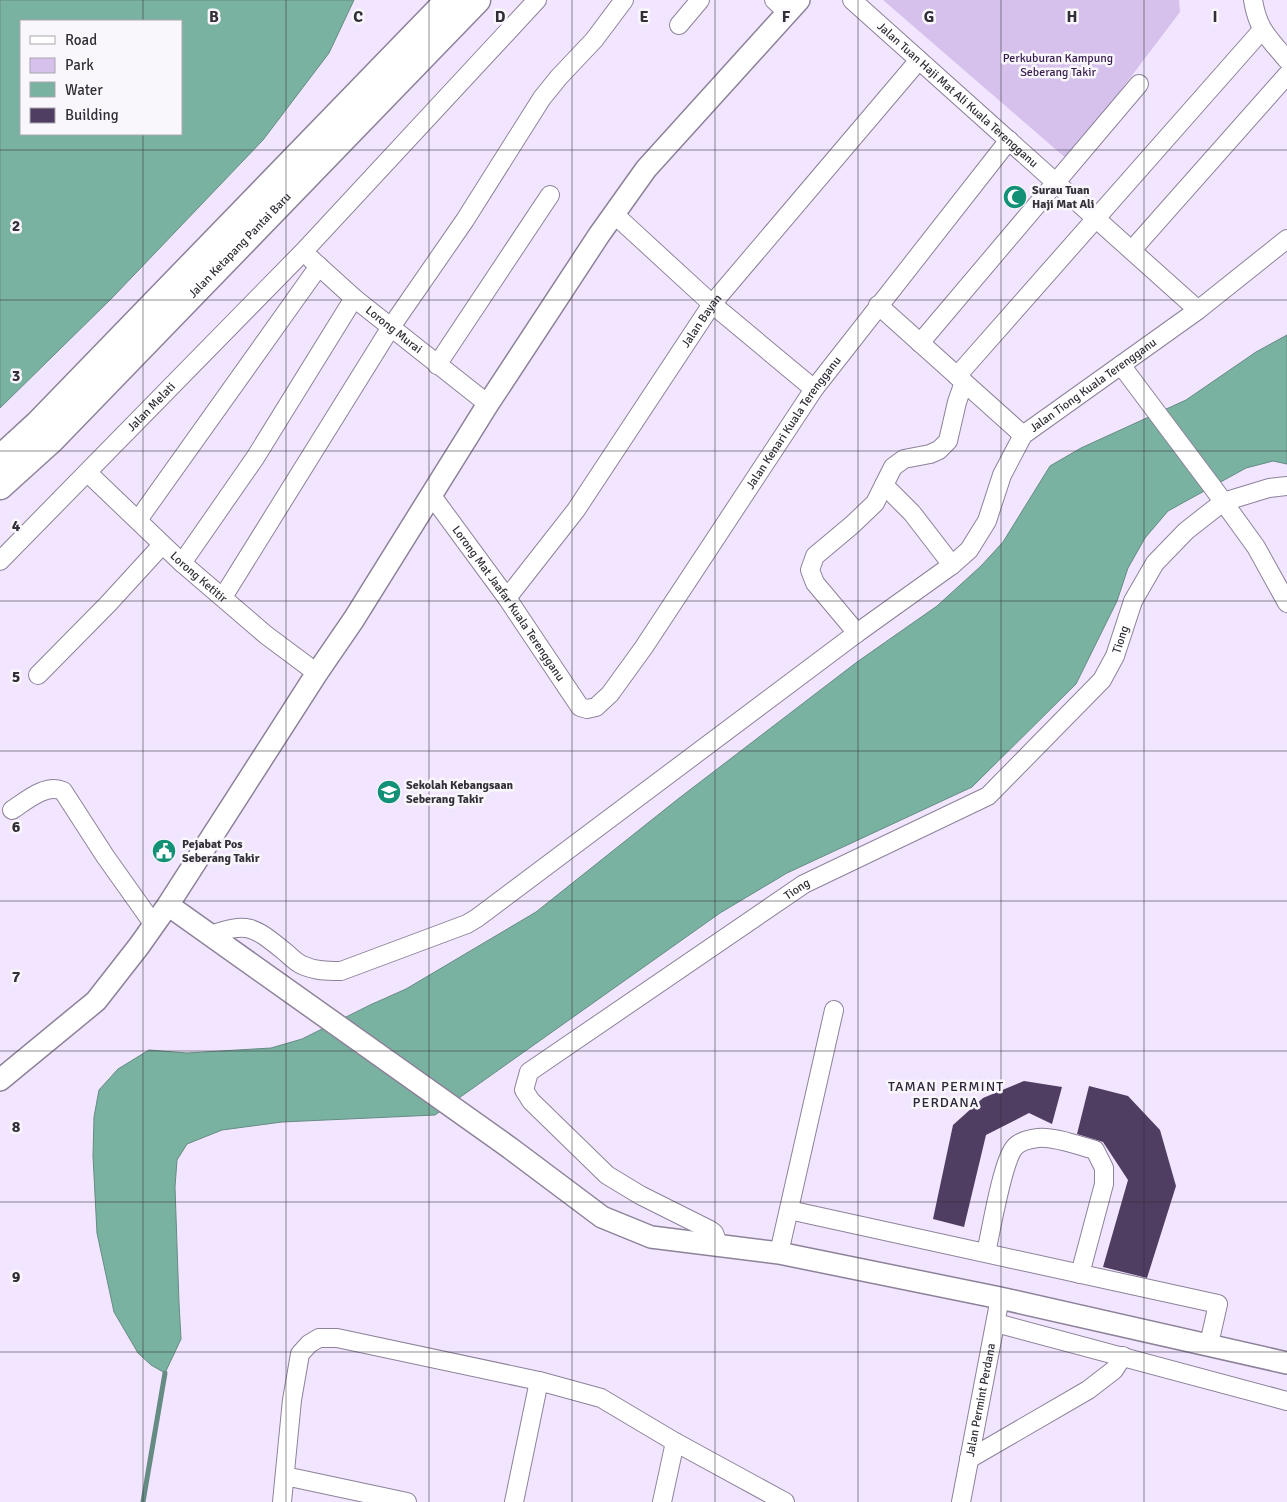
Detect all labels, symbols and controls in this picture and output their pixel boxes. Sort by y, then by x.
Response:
text: B [209,7,219,27]
text: C [353,7,363,27]
text: D [495,7,506,27]
text: E [639,7,649,27]
text: F [782,7,791,27]
text: G [924,7,934,27]
text: H [1067,7,1077,27]
text: I [1212,7,1218,27]
street label: Jalan Tuan Haji Mat Ali Kuala Terengganu [874,19,1041,171]
legend [20,20,182,135]
text: Road [65,31,97,49]
park label: Perkuburan Kampung Seberang Takir [1003,51,1113,80]
text: Park [65,56,94,74]
text: Water [65,81,103,99]
text: Building [65,106,119,124]
place label: Surau Tuan Haji Mat Ali [1032,183,1094,212]
mosque icon: Surau Tuan Haji Mat Ali [1002,184,1028,210]
street label: Jalan Ketapang Pantai Baru [186,190,295,301]
text: 2 [12,216,20,236]
street label: Jalan Bayan [678,291,725,350]
street label: Lorong Murai [362,303,425,357]
street label: Jalan Tiong Kuala Terengganu [1027,335,1160,436]
street label: Jalan Kenari Kuala Terengganu [743,354,845,492]
text: 3 [12,366,20,386]
street label: Jalan Melati [124,379,179,435]
text: 4 [12,516,21,536]
street label: Lorong Mat Jaafar Kuala Terengganu [448,523,568,684]
street label: Lorong Ketitir [167,549,230,607]
street label: Tiong [1109,624,1132,655]
text: 5 [12,667,20,687]
place label: Sekolah Kebangsaan Seberang Takir [406,778,514,807]
school or university icon: Sekolah Kebangsaan Seberang Takir [376,779,402,805]
text: 6 [12,817,21,837]
place label: Pejabat Pos Seberang Takir [182,837,260,866]
public building icon: Pejabat Pos Seberang Takir [151,838,177,864]
street label: Tiong [781,875,812,903]
text: 7 [12,967,21,987]
district label: TAMAN PERMINT PERDANA [888,1078,1004,1111]
text: 8 [12,1117,21,1137]
text: 9 [12,1267,21,1287]
street label: Jalan Permint Perdana [963,1342,999,1458]

